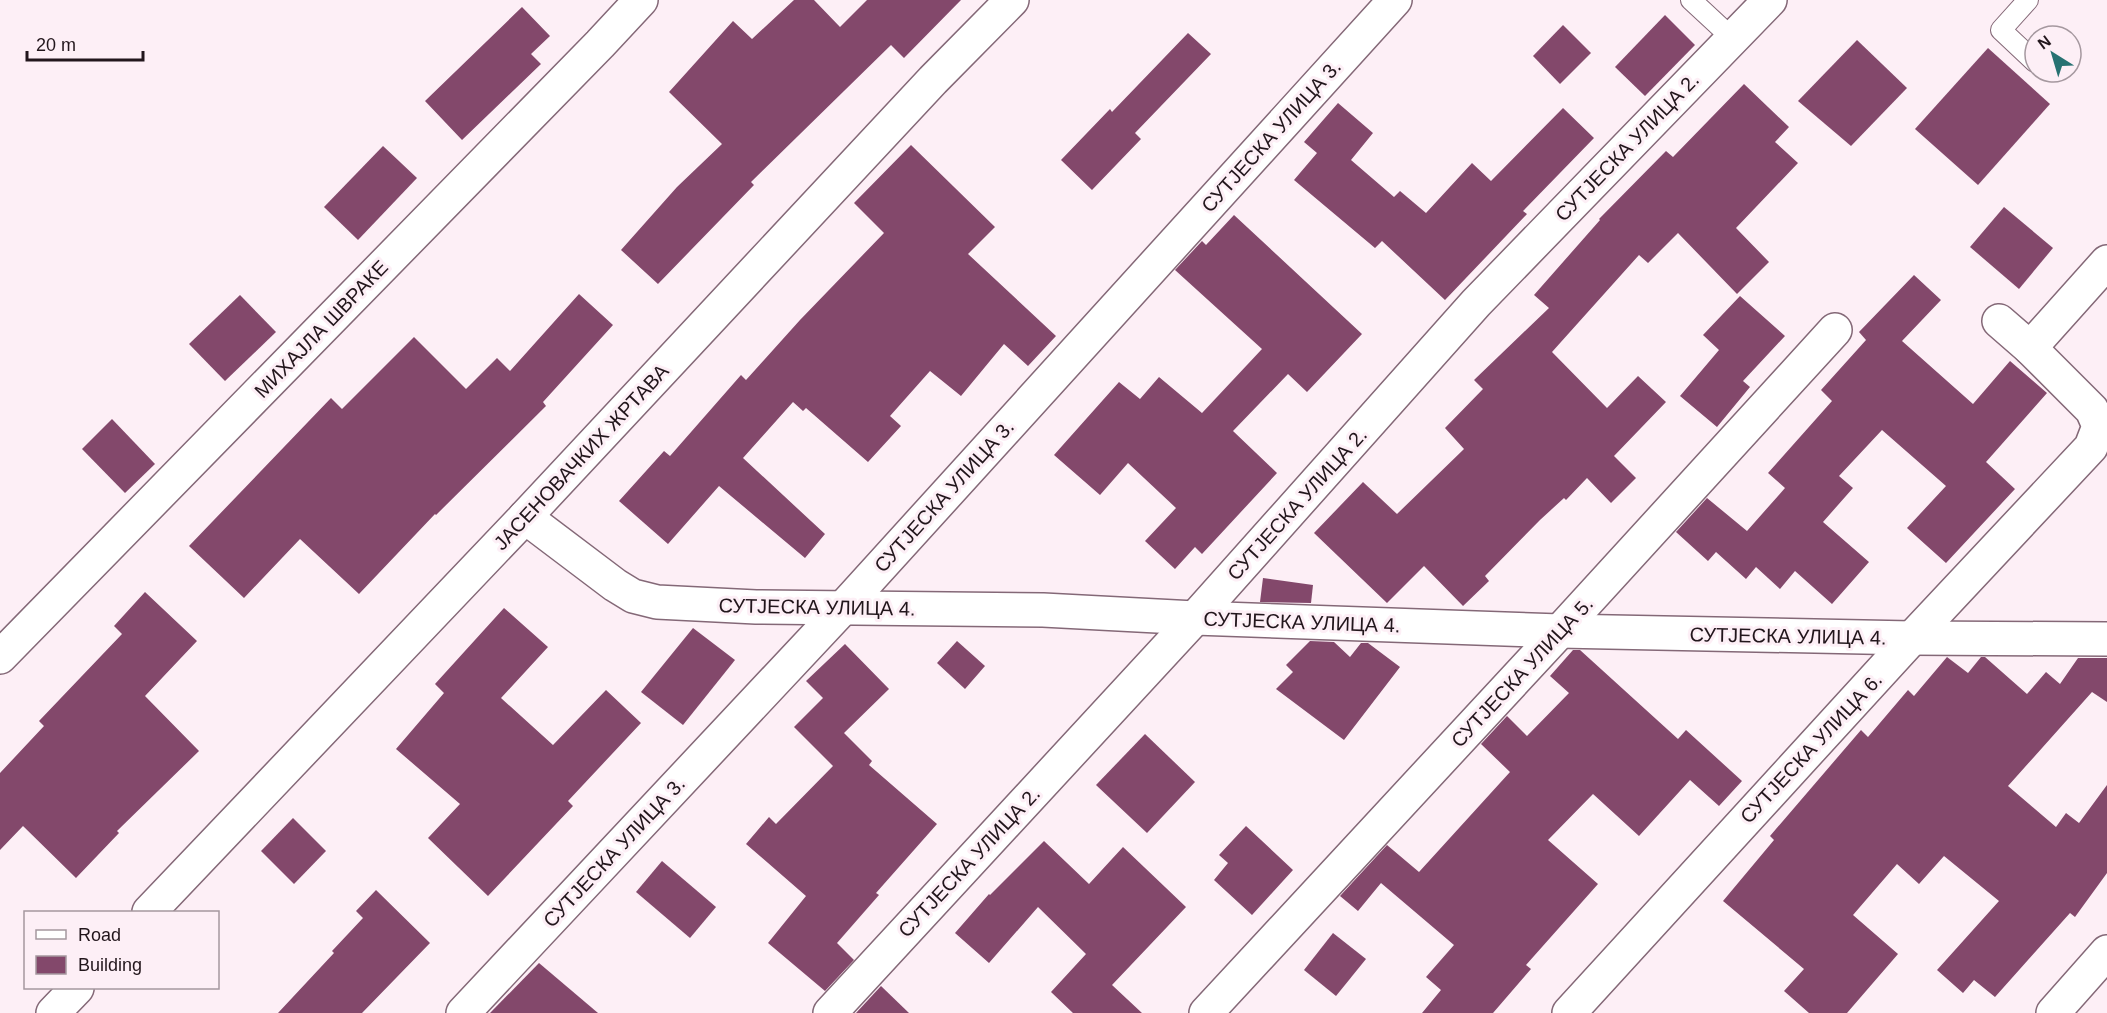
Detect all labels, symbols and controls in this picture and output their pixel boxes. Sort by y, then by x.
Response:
scale bar [27,24,142,62]
north arrow [2023,24,2083,84]
text: N [2035,32,2054,53]
text: 20 m [36,35,76,55]
street label: СУТЈЕСКА УЛИЦА 3. [1197,55,1345,217]
street label: СУТЈЕСКА УЛИЦА 2. [1551,69,1703,225]
street label: МИХАЈЛА ШВРАКЕ [250,256,392,402]
street label: ЈАСЕНОВАЧКИХ ЖРТАВА [489,359,673,554]
street label: СУТЈЕСКА УЛИЦА 3. [870,415,1018,577]
street label: СУТЈЕСКА УЛИЦА 2. [1223,423,1371,585]
street label: СУТЈЕСКА УЛИЦА 5. [1447,592,1597,752]
street label: СУТЈЕСКА УЛИЦА 4. [718,594,916,620]
street label: СУТЈЕСКА УЛИЦА 4. [1203,608,1401,636]
street label: СУТЈЕСКА УЛИЦА 4. [1689,623,1887,649]
street label: СУТЈЕСКА УЛИЦА 6. [1736,668,1886,828]
street label: СУТЈЕСКА УЛИЦА 3. [539,772,689,932]
street label: СУТЈЕСКА УЛИЦА 2. [894,782,1044,942]
legend [24,911,219,989]
text: Road [78,925,121,945]
text: Building [78,955,142,975]

